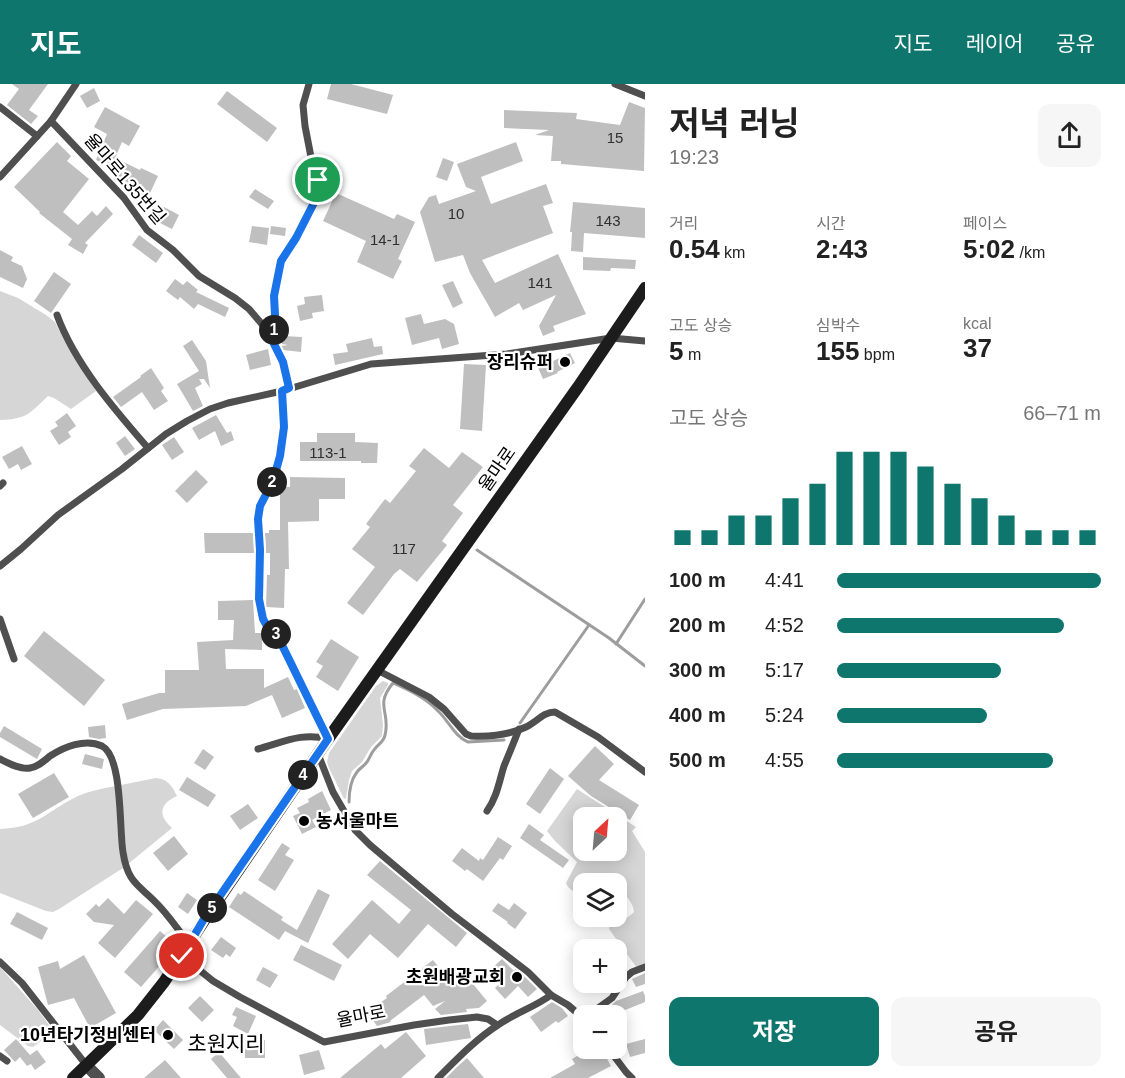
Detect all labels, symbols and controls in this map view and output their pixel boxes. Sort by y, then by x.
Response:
text: 지도 [30,29,82,60]
text: 지도 [894,32,932,55]
text: 레이어 [965,32,1023,55]
text: 공유 [1056,32,1095,55]
button: share [1038,104,1101,167]
text: 저녁 러닝 [669,105,800,142]
house number: 15 [607,129,623,146]
street label: 율마로135번길 [80,130,170,228]
text: 19:23 [669,146,719,168]
pin [292,154,343,205]
icon: arrive [301,163,334,196]
house number: 10 [448,205,464,222]
house number: 143 [595,212,621,229]
text: 거리 [669,215,698,232]
text: 시간 [816,215,845,232]
text: 페이스 [963,215,1007,232]
house number: 14-1 [370,231,400,248]
text: 0.54 [669,234,720,264]
text: 2:43 [816,234,868,264]
text: 5:02 [963,234,1015,264]
text: km [720,244,745,261]
text: /km [1015,244,1045,261]
house number: 141 [527,274,553,291]
pin: 1 [259,315,289,345]
text: kcal [963,315,991,332]
text: 고도 상승 [669,317,732,334]
text: 심박수 [816,317,860,334]
text: 1 [270,321,278,338]
text: 37 [963,333,992,363]
text: 5 [669,336,683,366]
text: 155 [816,336,859,366]
text: m [683,346,701,363]
text: bpm [859,346,895,363]
place label: 장리슈퍼 [487,352,553,372]
marker: 장리슈퍼 [558,355,572,369]
text: 66–71 m [1023,402,1101,424]
text: 고도 상승 [669,407,748,429]
street label: 율마로 [475,443,519,495]
house number: 113-1 [309,444,347,461]
pin: 2 [257,467,287,497]
text: 2 [268,473,276,490]
house number: 117 [392,540,416,557]
text: 100 m [669,569,726,591]
text: 4:41 [765,569,804,591]
text: 200 m [669,614,726,636]
text: 4:52 [765,614,804,636]
pin: 3 [261,619,291,649]
text: 3 [272,625,280,642]
text: 300 m [669,659,726,681]
text: 5:17 [765,659,804,681]
text: 400 m [669,704,726,726]
text: 5:24 [765,704,804,726]
text: 500 m [669,749,726,771]
text: 4:55 [765,749,804,771]
pin: 4 [288,760,318,790]
text: 4 [299,766,307,783]
north arrow [573,807,627,861]
map controls [573,807,627,1059]
place label: 농서울마트 [316,811,399,831]
marker: 농서울마트 [297,814,311,828]
button: layers [573,873,627,927]
pin: 5 [197,893,227,923]
text: 5 [208,899,216,916]
pin [156,930,207,981]
icon: check [165,939,198,972]
button: + [573,939,627,993]
place label: 초원배광교회 [406,967,505,987]
marker: 초원배광교회 [510,970,524,984]
button: 저장 [669,997,879,1066]
button: 공유 [891,997,1101,1066]
street label: 율마로 [335,1001,387,1031]
button: − [573,1005,627,1059]
place label: 10년타기정비센터 [20,1025,156,1045]
marker: 10년타기정비센터 [161,1028,175,1042]
district label: 초원지리 [187,1032,265,1055]

